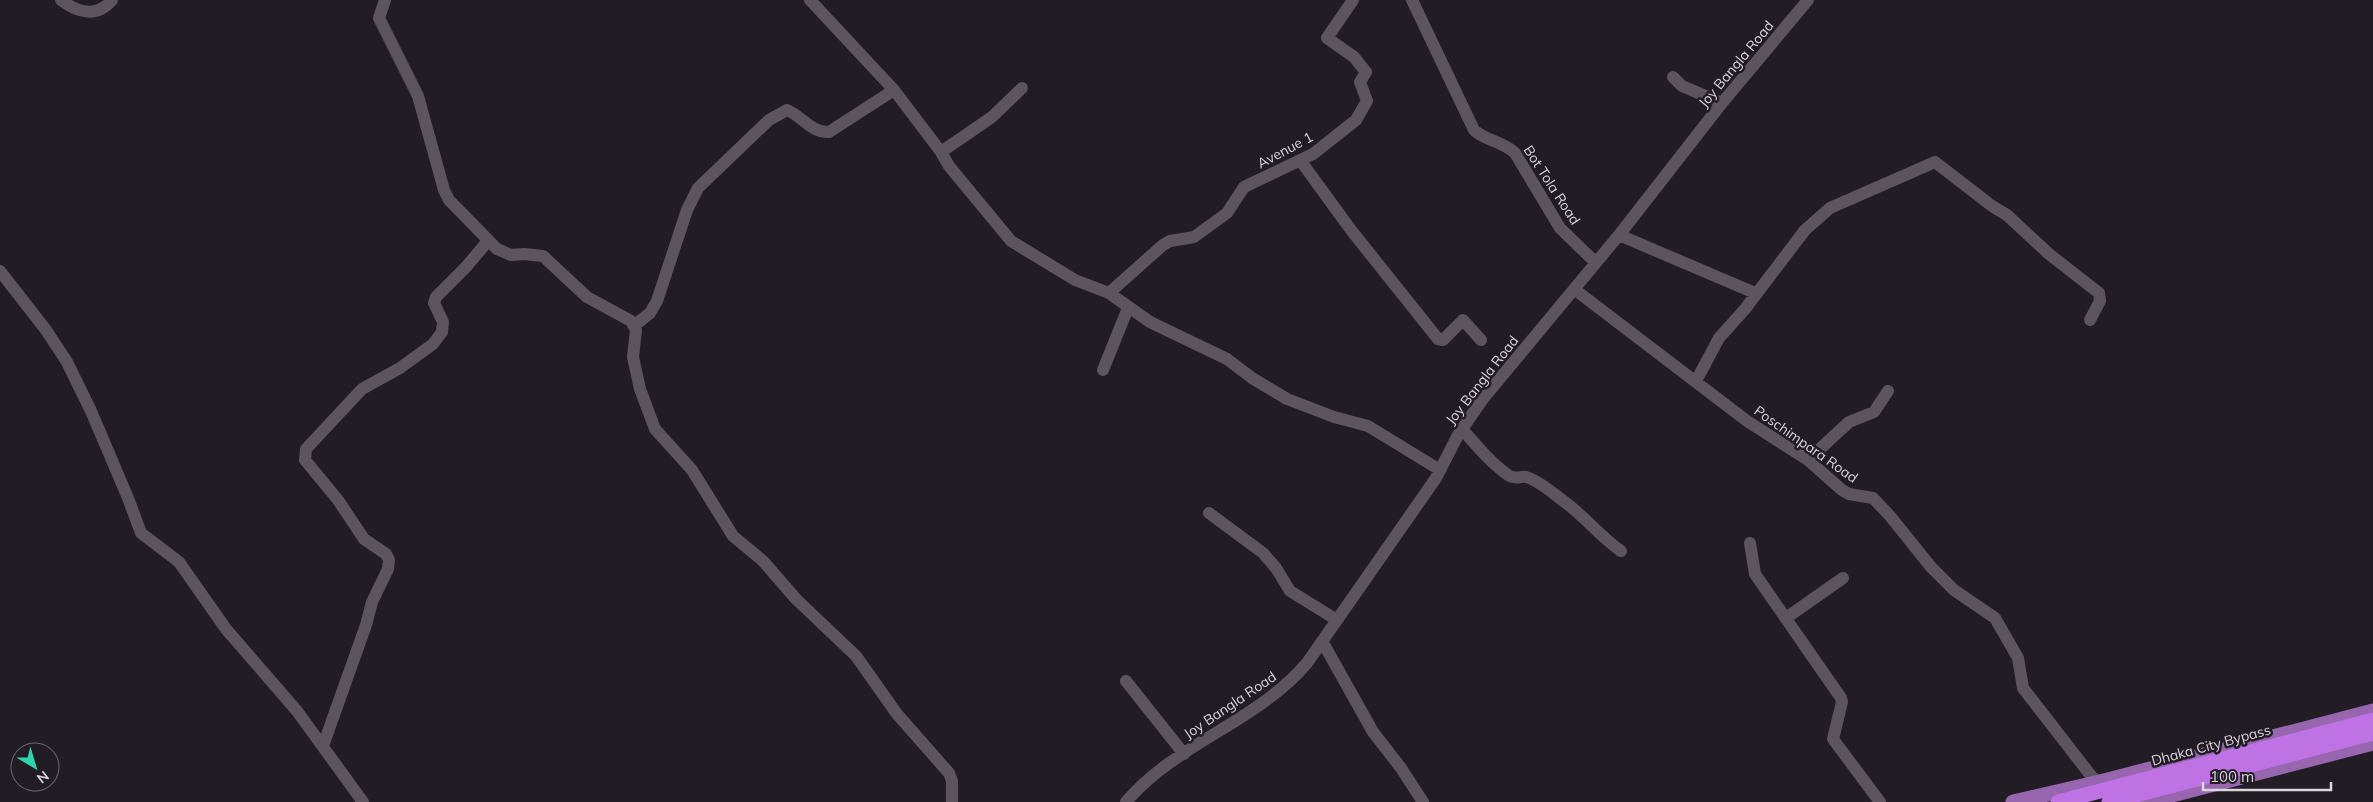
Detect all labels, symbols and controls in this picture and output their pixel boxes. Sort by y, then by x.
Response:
street label: Joy Bangla Road [1694,17,1778,111]
street label: Avenue 1 [1254,128,1316,172]
street label: Bot Tola Road [1520,142,1584,228]
street label: Joy Bangla Road [1442,332,1522,428]
street label: Poschimpara Road [1751,401,1861,487]
street label: Joy Bangla Road [1180,667,1280,743]
street label: Dhaka City Bypass [2149,720,2273,770]
north arrow [10,742,60,792]
scale bar [2203,760,2330,792]
text: N [33,767,53,788]
text: 100 m [2210,767,2254,786]

